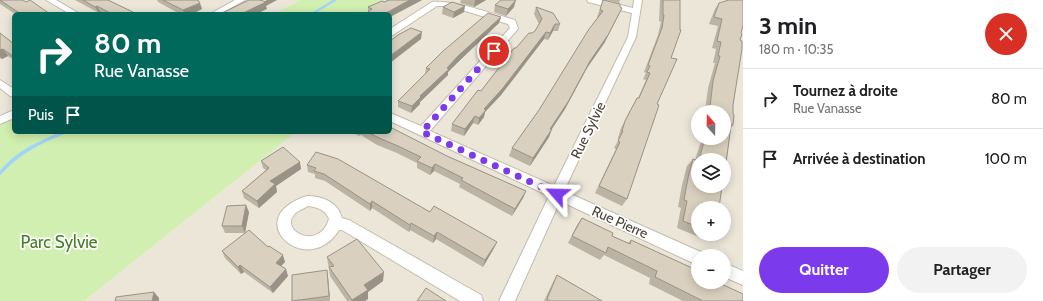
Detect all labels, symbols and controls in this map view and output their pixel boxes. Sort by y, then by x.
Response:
text: 3 min [759,11,817,40]
button: close [985,13,1027,55]
text: 80 m [94,26,161,60]
icon: right [28,28,80,80]
pin [477,34,511,68]
icon: arrive [483,40,505,62]
text: 180 m · 10:35 [759,41,834,57]
text: Rue Vanasse [94,60,189,82]
text: Tournez à droite [793,82,898,100]
icon: right [759,88,781,110]
text: 80 m [991,90,1027,108]
street label: Rue Sylvie [566,99,610,161]
text: Rue Vanasse [793,100,862,116]
icon: arrive [62,104,84,126]
north arrow [691,105,731,145]
map controls [691,105,731,289]
text: Puis [28,106,54,124]
icon: arrive [759,148,781,170]
text: Arrivée à destination [793,150,925,168]
text: 100 m [985,150,1027,168]
button: layers [691,153,731,193]
position arrow [536,173,578,215]
button: + [691,201,731,241]
street label: Rue Pierre [589,202,651,242]
park label: Parc Sylvie [20,232,98,252]
button: Quitter [759,247,889,293]
button: Partager [897,247,1027,293]
button: − [691,249,731,289]

